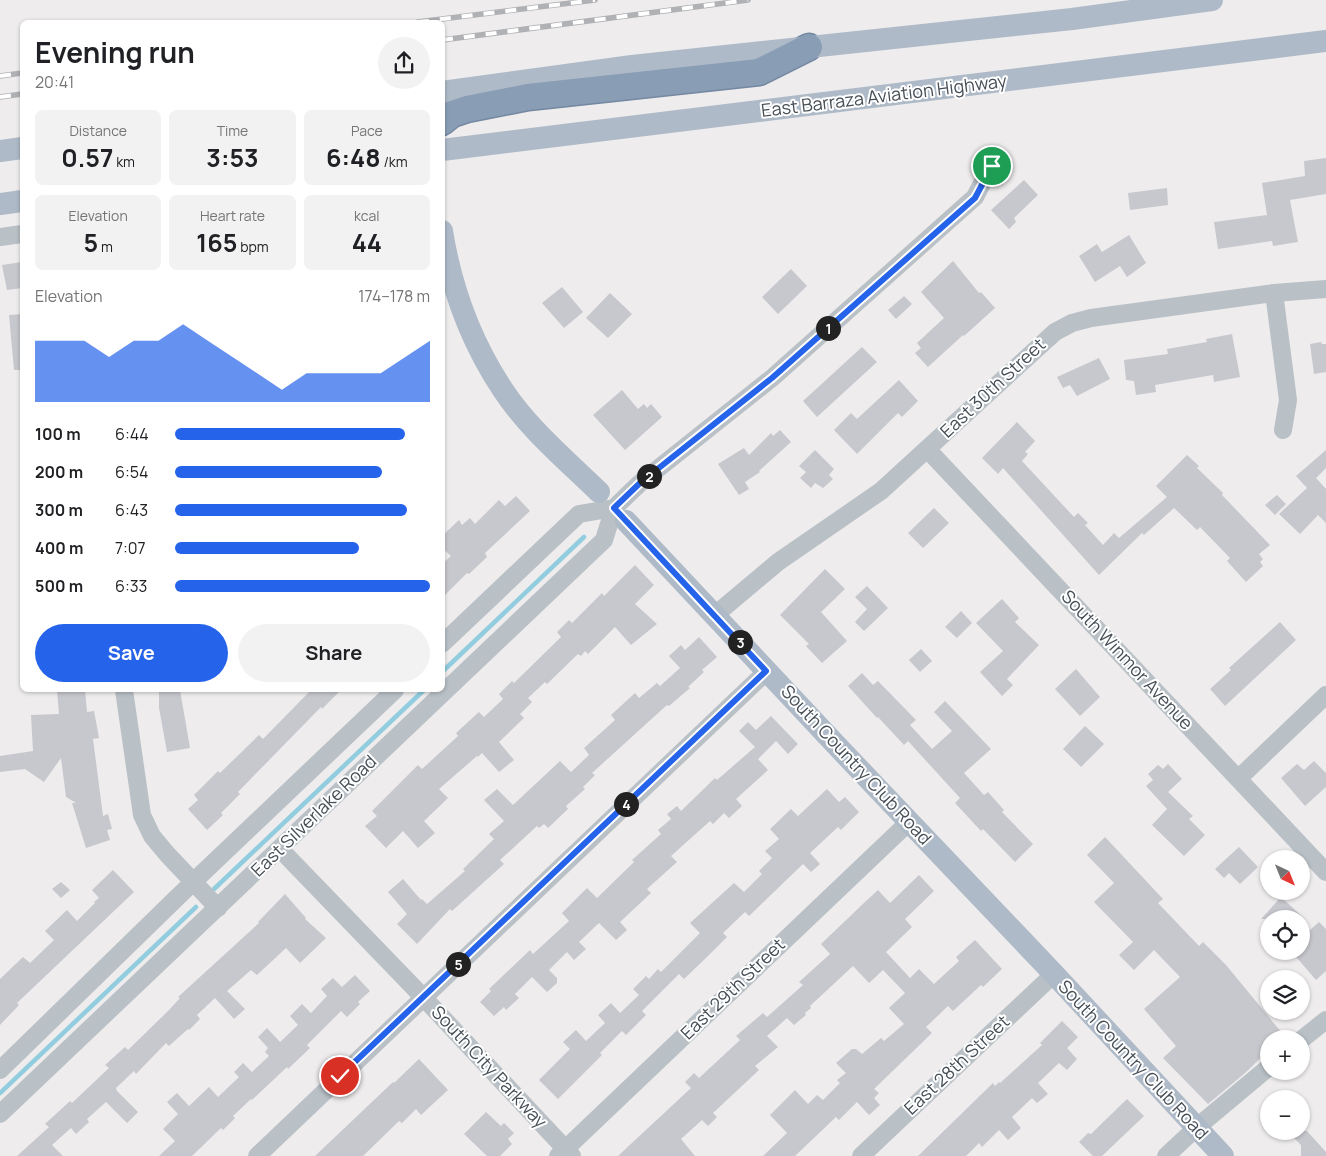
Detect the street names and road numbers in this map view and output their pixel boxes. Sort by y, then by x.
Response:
street label: East Barraza Aviation Highway [760,68,1009,122]
street label: East 30th Street [934,332,1050,442]
street label: South Winmor Avenue [1057,584,1199,734]
street label: South Country Club Road [776,679,937,849]
street label: East Silverlake Road [245,749,381,881]
street label: East 29th Street [675,932,790,1044]
street label: South Country Club Road [1053,974,1214,1144]
street label: South City Parkway [427,1000,553,1133]
street label: East 28th Street [899,1009,1014,1119]

